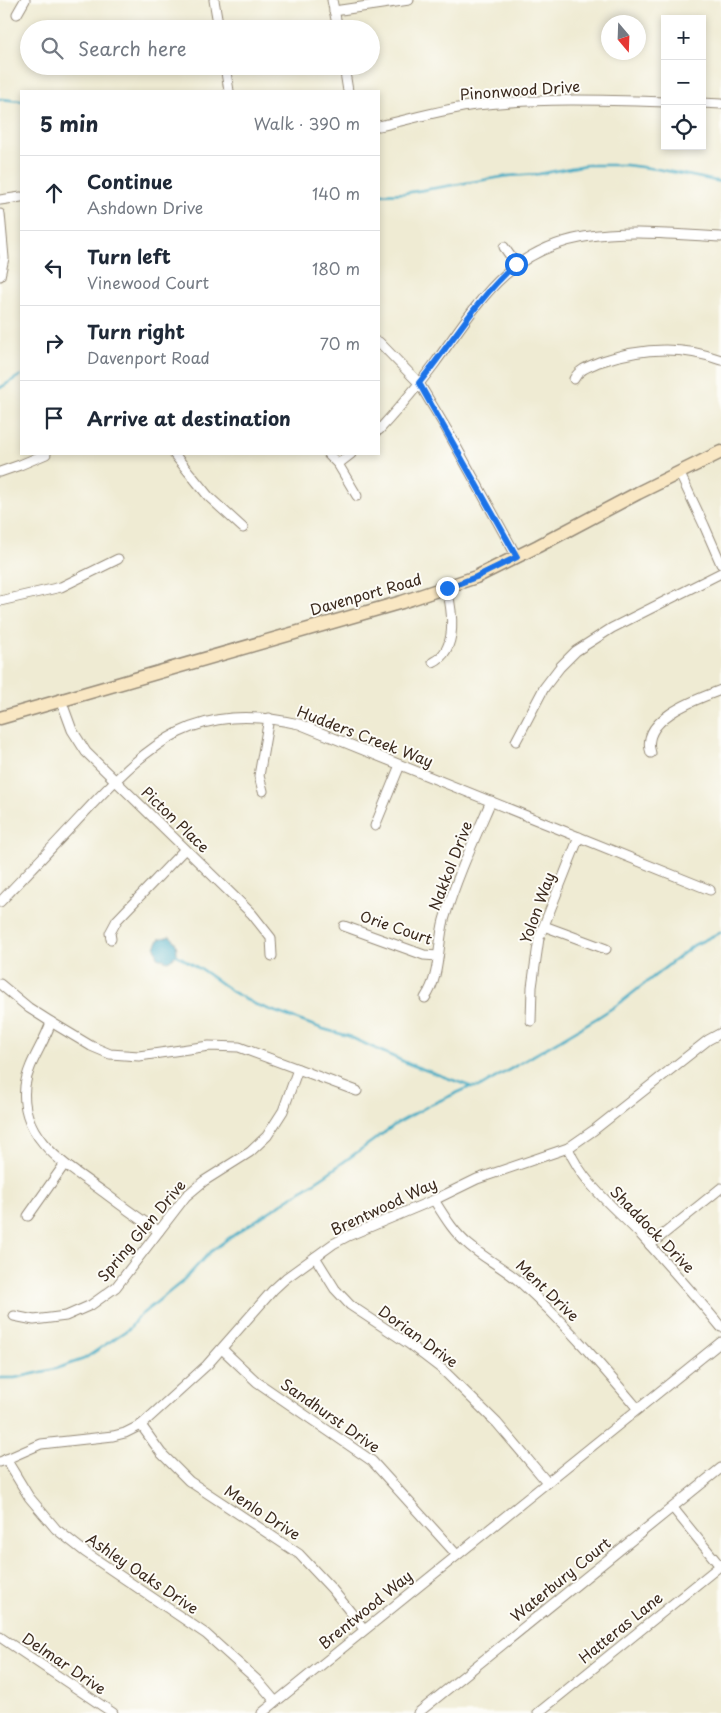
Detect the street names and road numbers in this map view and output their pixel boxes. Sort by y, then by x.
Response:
street label: Pinonwood Drive [459,74,581,105]
street label: Davenport Road [307,567,424,620]
street label: Hudders Creek Way [294,699,437,772]
street label: Picton Place [137,781,215,857]
street label: Nakkol Drive [422,817,477,913]
street label: Yolon Way [513,868,560,946]
street label: Orie Court [357,903,436,950]
street label: Brentwood Way [326,1171,440,1240]
street label: Spring Glen Drive [91,1174,191,1286]
street label: Shaddock Drive [605,1180,701,1278]
street label: Ment Drive [511,1254,585,1326]
street label: Dorian Drive [374,1299,463,1373]
street label: Sandhurst Drive [276,1372,385,1458]
street label: Menlo Drive [220,1479,305,1545]
street label: Ashley Oaks Drive [82,1527,204,1619]
street label: Waterbury Court [505,1531,615,1627]
street label: Brentwood Way [313,1564,417,1654]
street label: Hatteras Lane [573,1586,667,1668]
street label: Delmar Drive [18,1626,111,1699]

